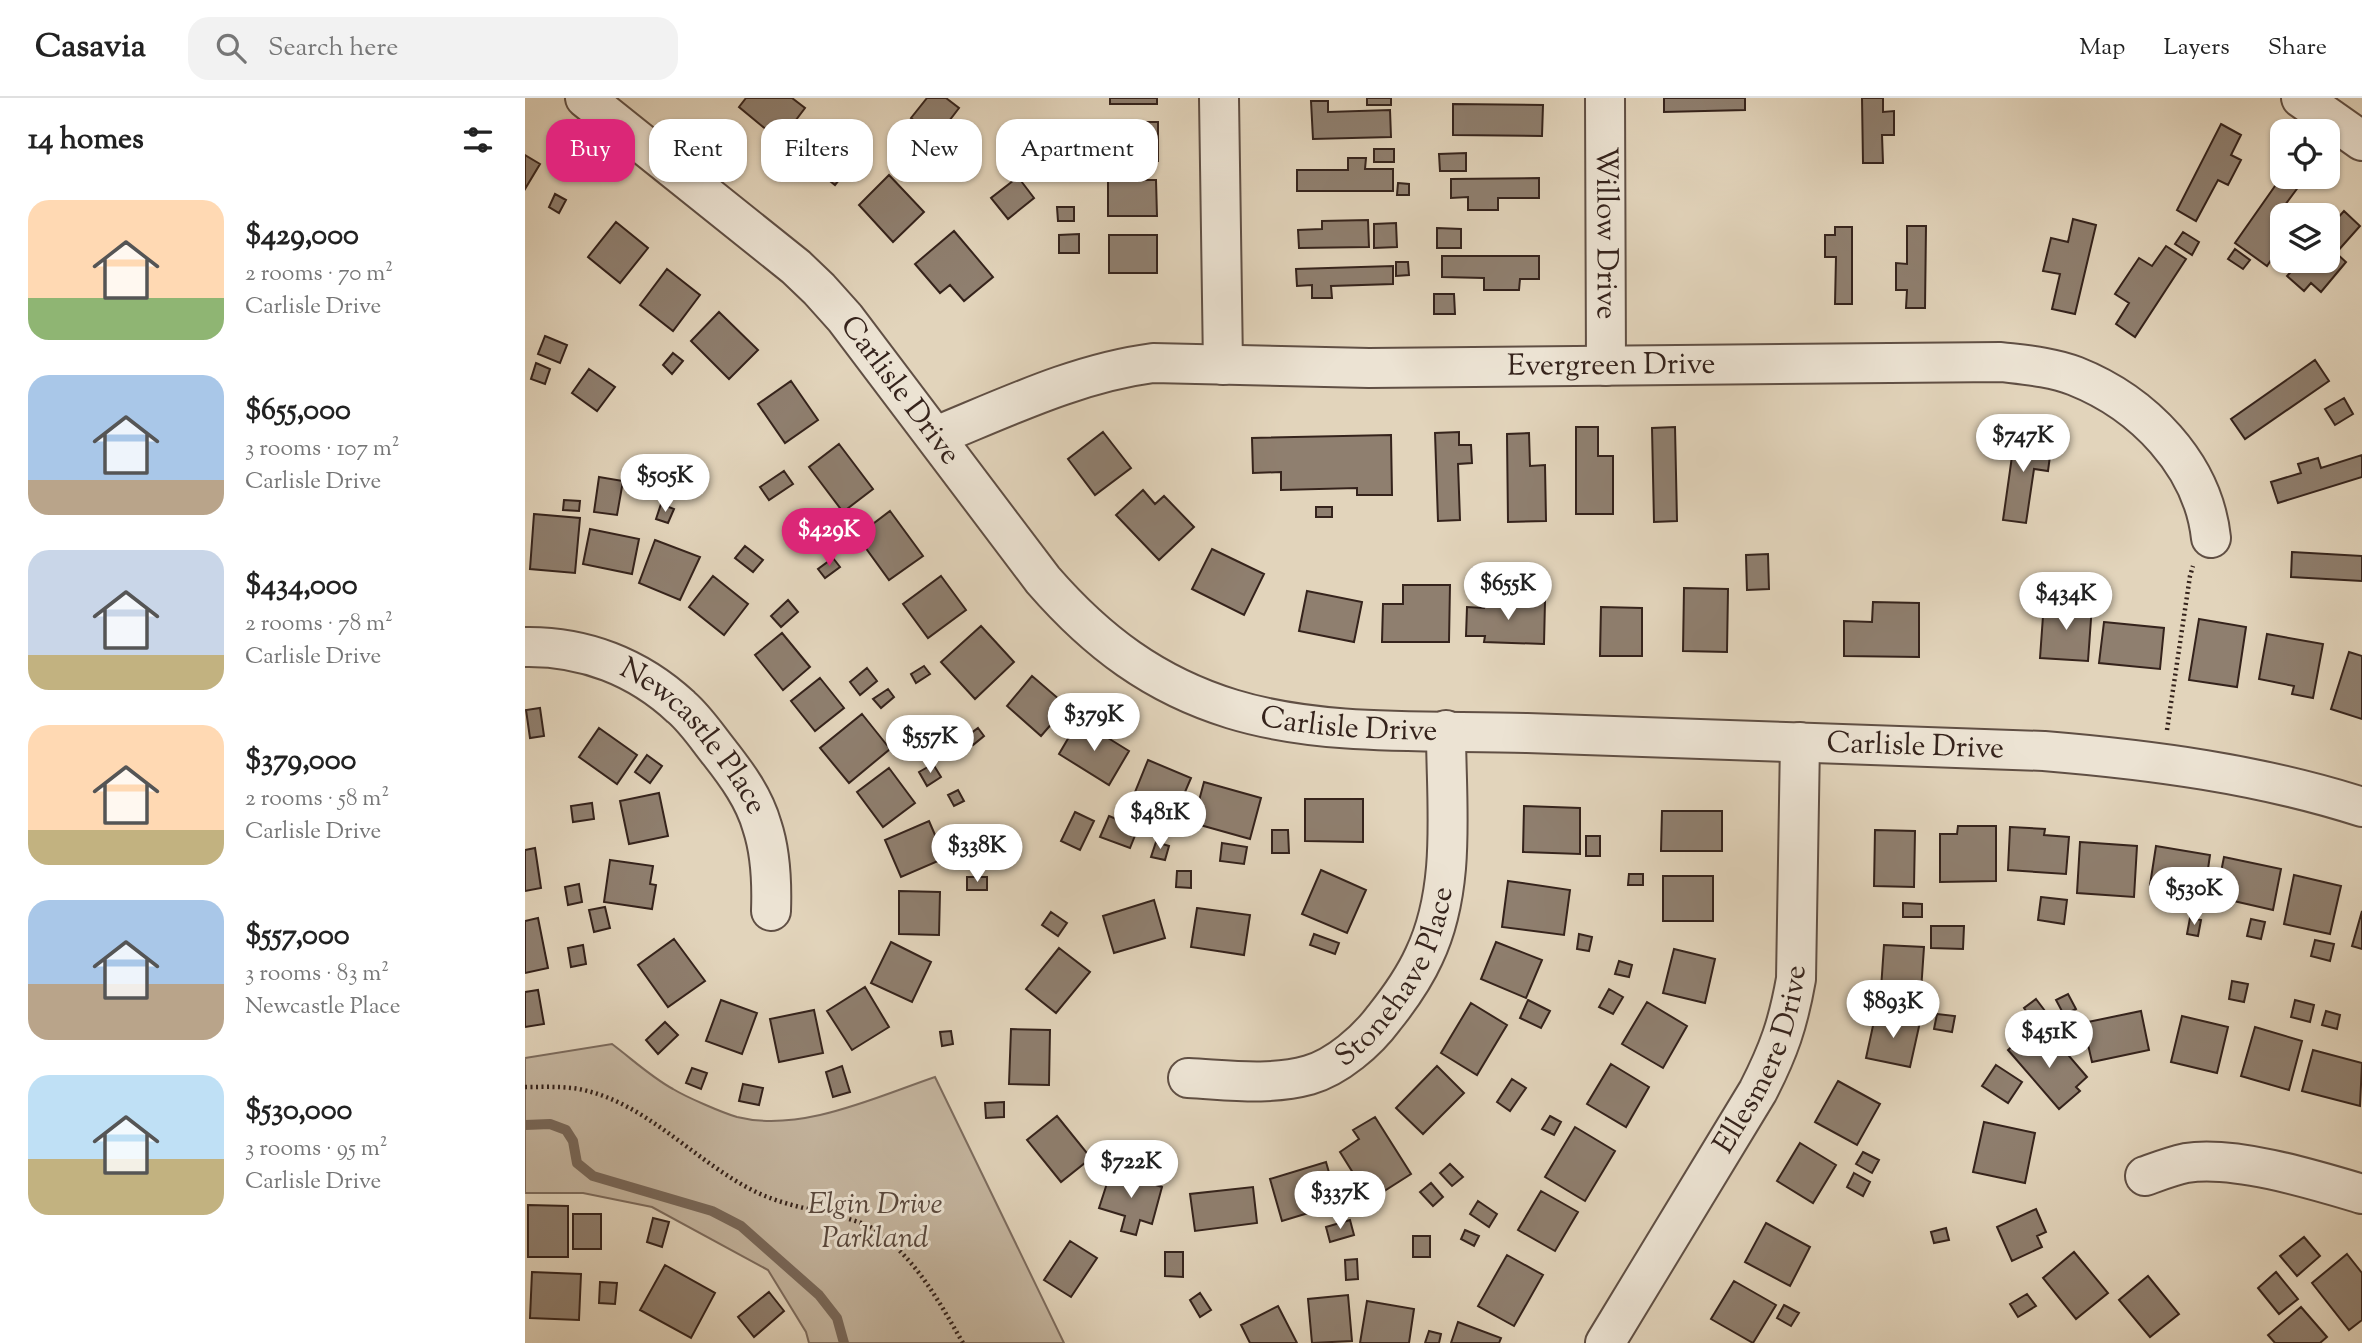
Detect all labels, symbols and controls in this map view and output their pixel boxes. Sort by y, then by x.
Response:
search box [188,17,678,80]
text: Casavia [35,24,146,72]
icon: search [212,29,250,67]
text: Search here [268,30,398,67]
text: Map [2079,31,2125,65]
text: Layers [2163,31,2230,65]
text: Share [2268,31,2327,65]
text: 14 homes [28,119,144,162]
chip: Buy [546,119,635,182]
chip: Rent [649,119,747,182]
chip: Filters [761,119,873,182]
chip: New [887,119,982,182]
chip: Apartment [996,119,1158,182]
map controls [2270,119,2340,273]
button: locate [2270,119,2340,189]
icon: filters [459,121,497,159]
street label: Willow Drive [1584,146,1627,320]
button: layers [2270,203,2340,273]
text: $429,000 [245,215,359,258]
icon: home [84,228,168,312]
text: 2 rooms · 70 m² [245,258,393,291]
text: Carlisle Drive [245,291,381,324]
street label: Carlisle Drive [829,307,971,474]
street label: Evergreen Drive [1507,343,1716,388]
text: $655,000 [245,390,351,433]
icon: home [84,403,168,487]
pin: $747K [1974,414,2072,474]
text: $747K [1992,420,2054,453]
text: 3 rooms · 107 m² [245,433,400,466]
pin: $505K [616,454,714,514]
text: $505K [637,460,693,493]
text: Carlisle Drive [245,466,381,499]
pin: $429K [780,508,878,568]
text: $429K [798,514,860,547]
pin: $655K [1459,562,1557,622]
text: $434,000 [245,565,358,608]
text: $655K [1480,568,1536,601]
pin: $434K [2017,573,2115,632]
icon: home [84,578,168,662]
text: $434K [2035,578,2097,611]
text: 2 rooms · 78 m² [245,608,393,641]
text: Carlisle Drive [245,641,381,674]
street label: Newcastle Place [612,648,777,822]
pin: $379K [1045,694,1143,753]
street label: Carlisle Drive [1256,696,1438,753]
text: $379K [1064,699,1124,732]
pin: $557K [881,716,979,775]
text: $557K [902,721,958,754]
street label: Carlisle Drive [1826,722,2005,771]
text: $379,000 [245,740,356,783]
icon: home [84,753,168,837]
text: 2 rooms · 58 m² [245,783,389,816]
pin: $481K [1111,792,1209,851]
text: $481K [1130,797,1190,830]
text: Carlisle Drive [245,816,381,849]
pin: $338K [928,824,1026,884]
text: $338K [948,830,1007,863]
pin: $530K [2145,868,2243,927]
text: $530K [2165,873,2223,906]
street label: Stonehave Place [1326,884,1465,1078]
text: $557,000 [245,915,350,958]
icon: home [84,928,168,1012]
text: 3 rooms · 83 m² [245,958,389,991]
street label: Ellesmere Drive [1703,965,1818,1162]
pin: $893K [1844,981,1942,1040]
text: $893K [1863,986,1923,1019]
text: Newcastle Place [245,991,400,1024]
pin: $451K [2000,1010,2098,1070]
text: $451K [2021,1016,2077,1049]
text: $530,000 [245,1090,352,1133]
icon: home [84,1103,168,1187]
text: 3 rooms · 95 m² [245,1133,388,1166]
pin: $722K [1082,1140,1180,1200]
text: $722K [1100,1146,1162,1179]
text: Carlisle Drive [245,1166,381,1199]
pin: $337K [1291,1172,1389,1231]
text: $337K [1310,1177,1370,1210]
park label: Elgin Drive Parkland [808,1184,943,1261]

